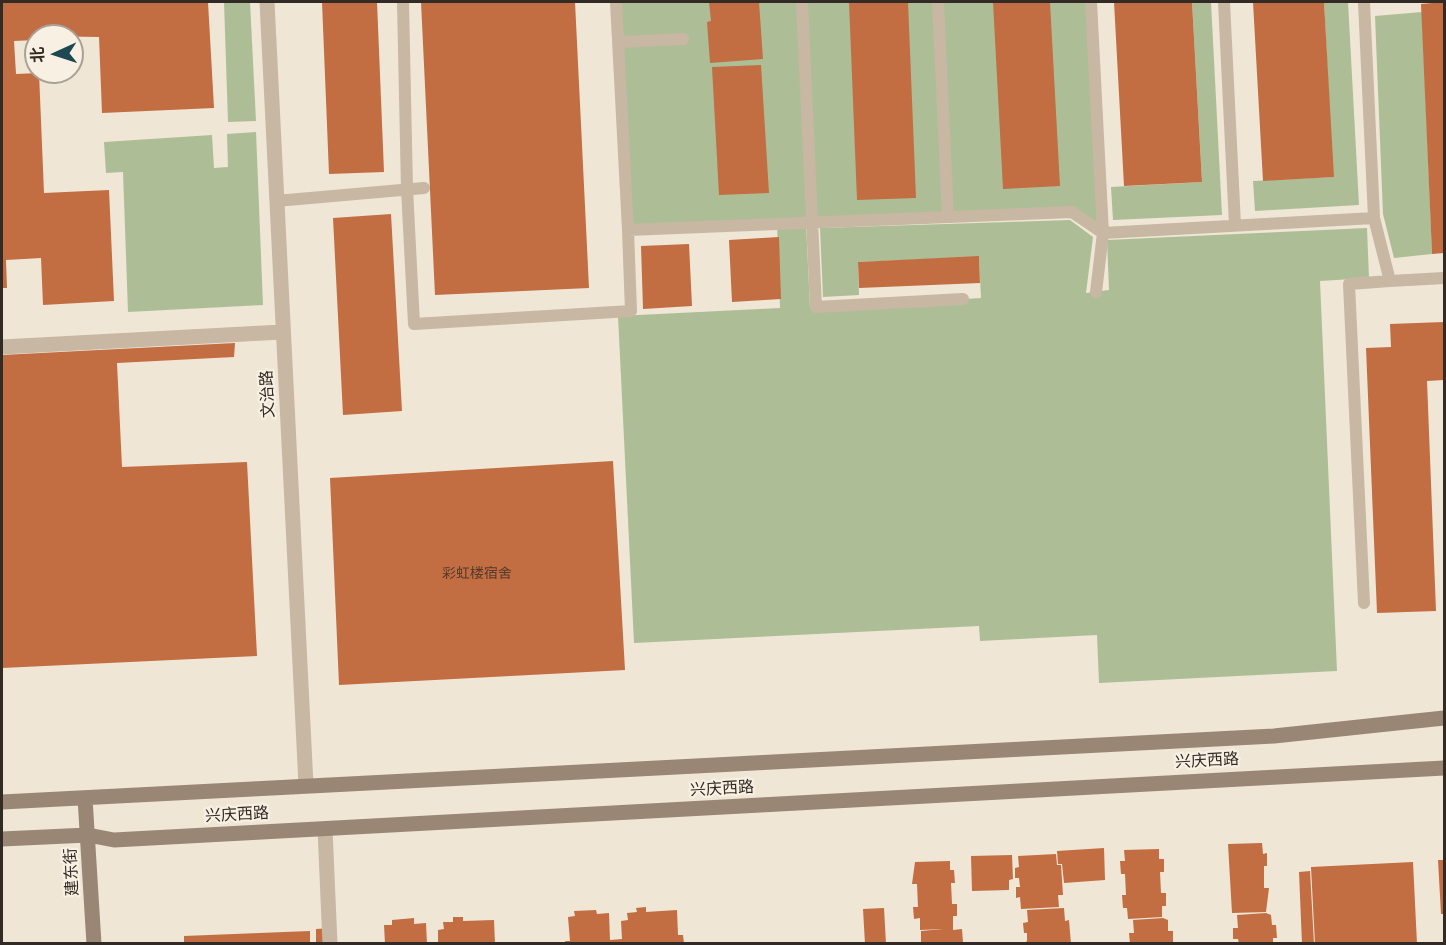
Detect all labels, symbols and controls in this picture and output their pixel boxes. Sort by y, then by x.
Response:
north arrow [24,24,84,84]
text: 北 [28,46,47,63]
street label: 文治路 [257,370,279,418]
house number: 彩虹楼宿舍 [442,566,512,582]
street label: 兴庆西路 [1175,750,1239,772]
street label: 兴庆西路 [690,778,754,800]
street label: 兴庆西路 [205,804,269,826]
street label: 建东街 [61,848,83,896]

